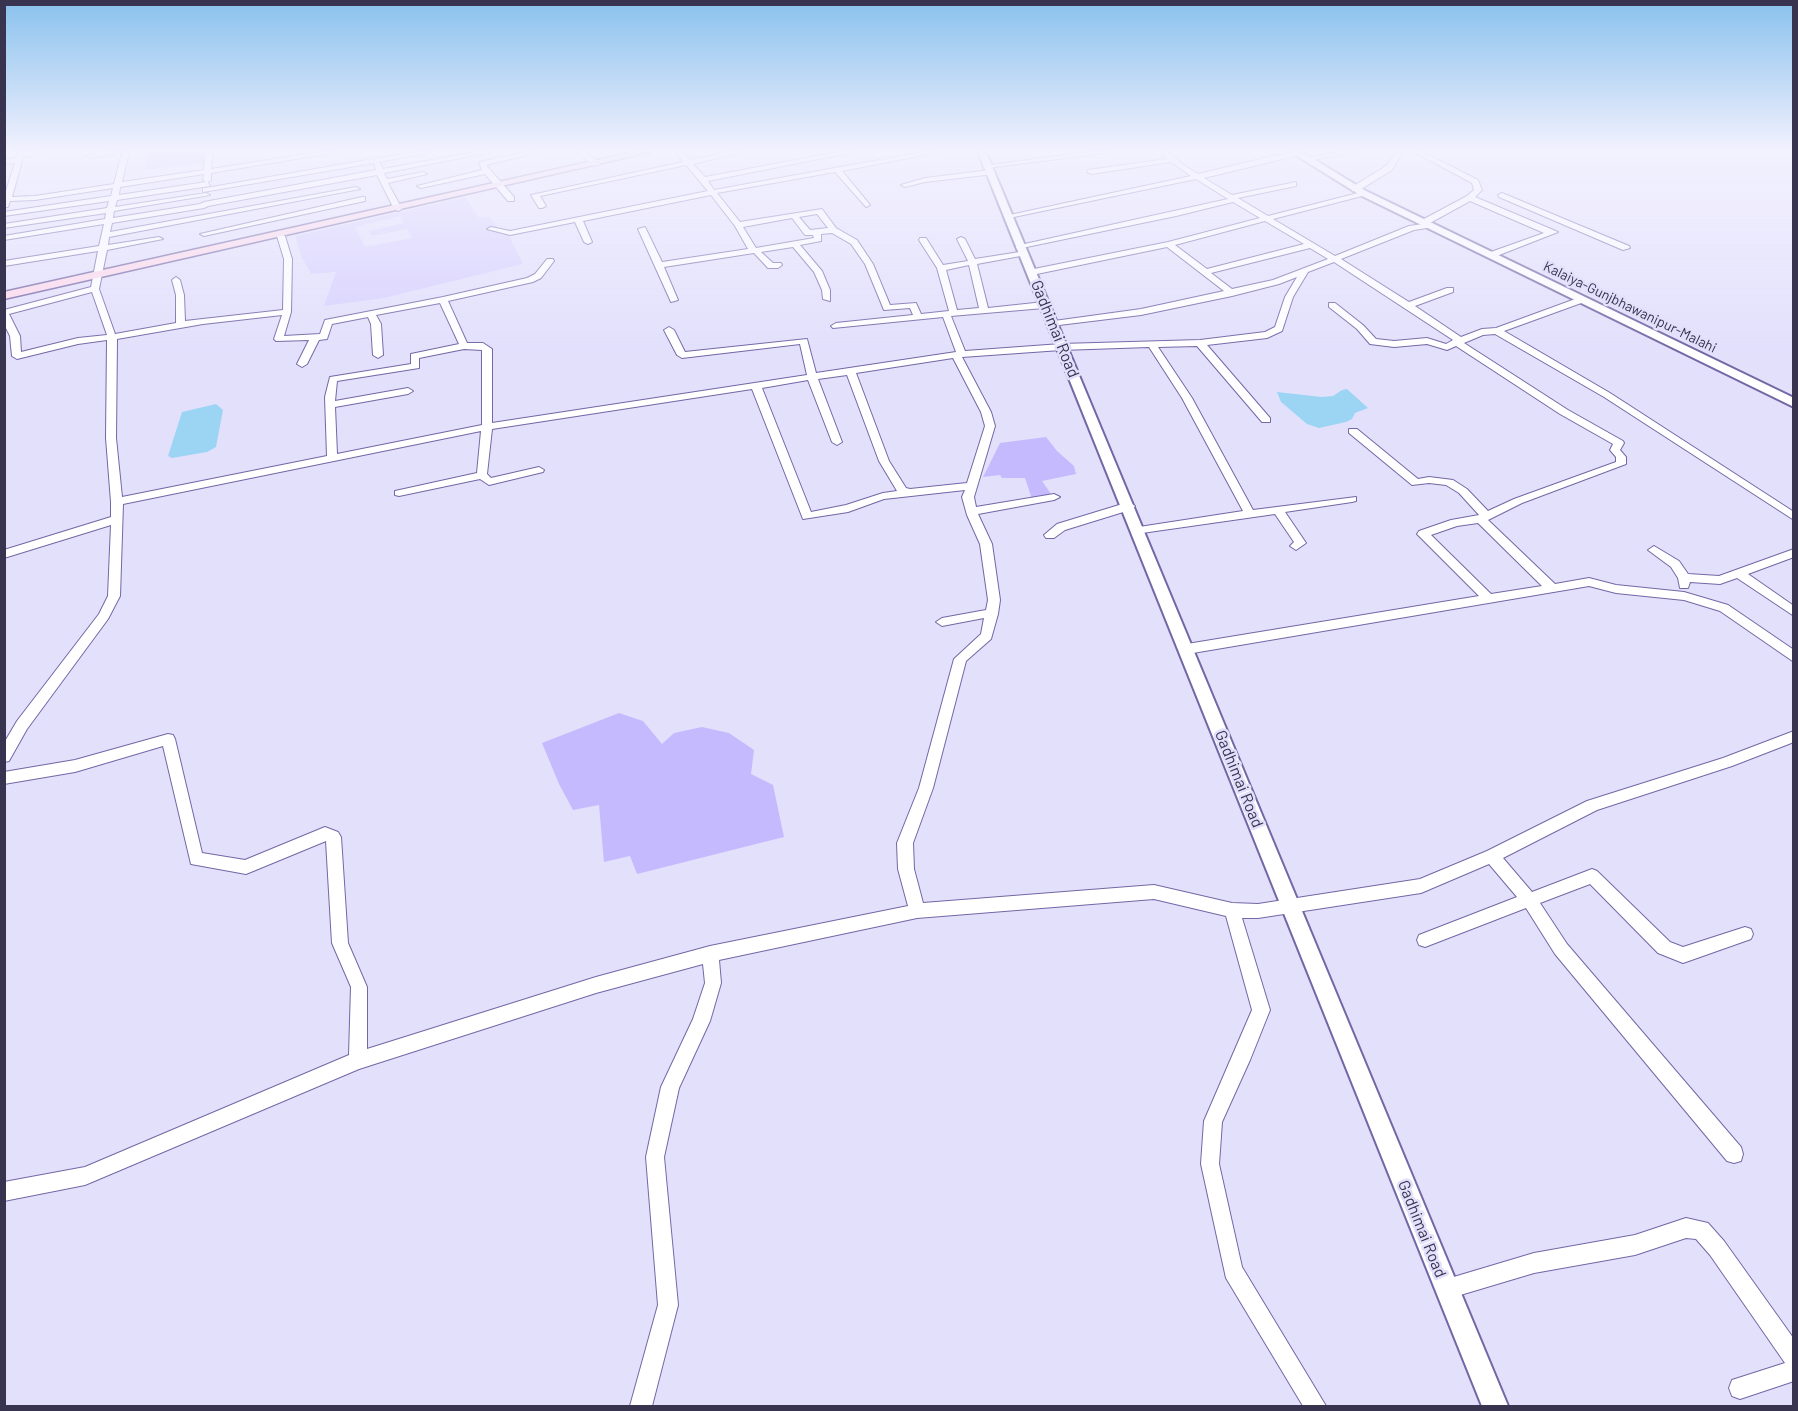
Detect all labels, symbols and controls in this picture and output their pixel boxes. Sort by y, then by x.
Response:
street label: Kalaiya-Gunjbhawanipur-Malahi [1541,258,1719,356]
street label: Gadhimai Road [1027,277,1083,381]
street label: Gadhimai Road [1211,727,1267,831]
street label: Gadhimai Road [1394,1177,1450,1281]

